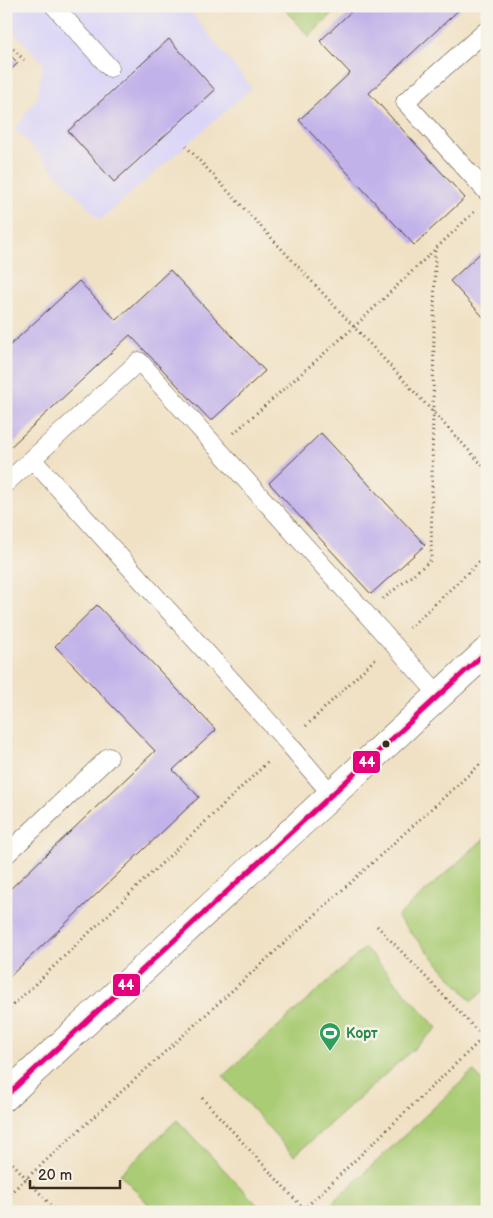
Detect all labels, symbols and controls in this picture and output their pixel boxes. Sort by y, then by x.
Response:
unlabelled marker [381,739,391,749]
line badge: 44 [352,750,381,774]
text: 44 [359,754,376,771]
line badge: 44 [112,973,141,997]
text: 44 [118,977,135,994]
sports icon: Корт [318,1021,342,1052]
place label: Корт [346,1025,378,1042]
scale bar [30,1158,120,1190]
text: 20 m [38,1166,72,1185]

